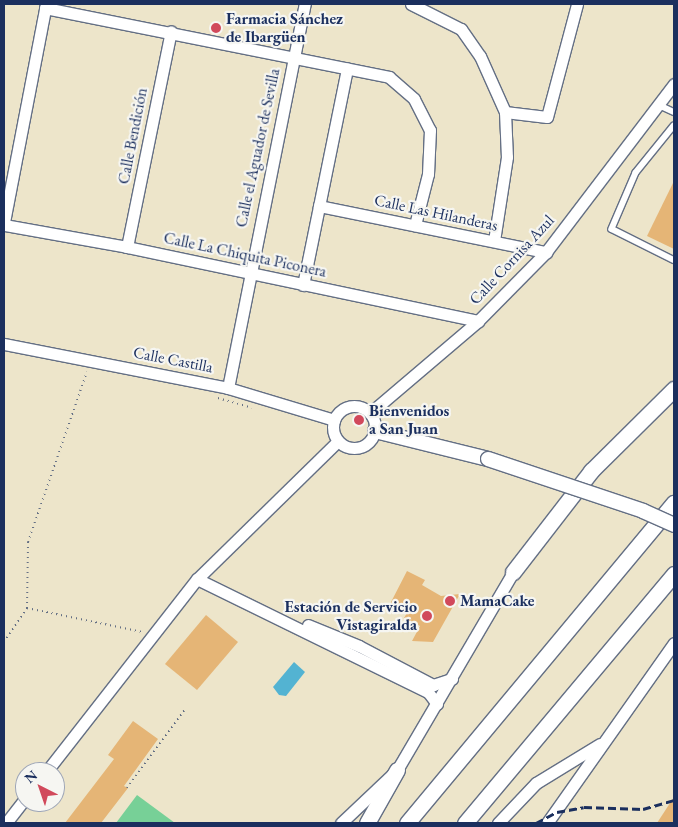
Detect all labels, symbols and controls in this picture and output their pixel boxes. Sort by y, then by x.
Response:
place label: Farmacia Sánchez de Ibargüen [226,9,343,47]
marker: Farmacia Sánchez de Ibargüen [210,22,222,34]
street label: Calle el Aguador de Sevilla [232,67,284,229]
street label: Calle Bendición [114,86,152,186]
street label: Calle Las Hilanderas [373,191,499,235]
street label: Calle Cornisa Azul [466,211,558,309]
street label: Calle La Chiquita Piconera [162,228,328,282]
street label: Calle Castilla [132,343,214,377]
place label: Bienvenidos a San Juan [369,401,449,439]
marker: Bienvenidos a San Juan [353,414,365,426]
place label: MamaCake [460,591,535,611]
marker: MamaCake [444,595,456,607]
place label: Estación de Servicio Vistagiralda [285,597,417,635]
marker: Estación de Servicio Vistagiralda [421,610,433,622]
north arrow [15,762,65,812]
text: N [21,766,41,787]

